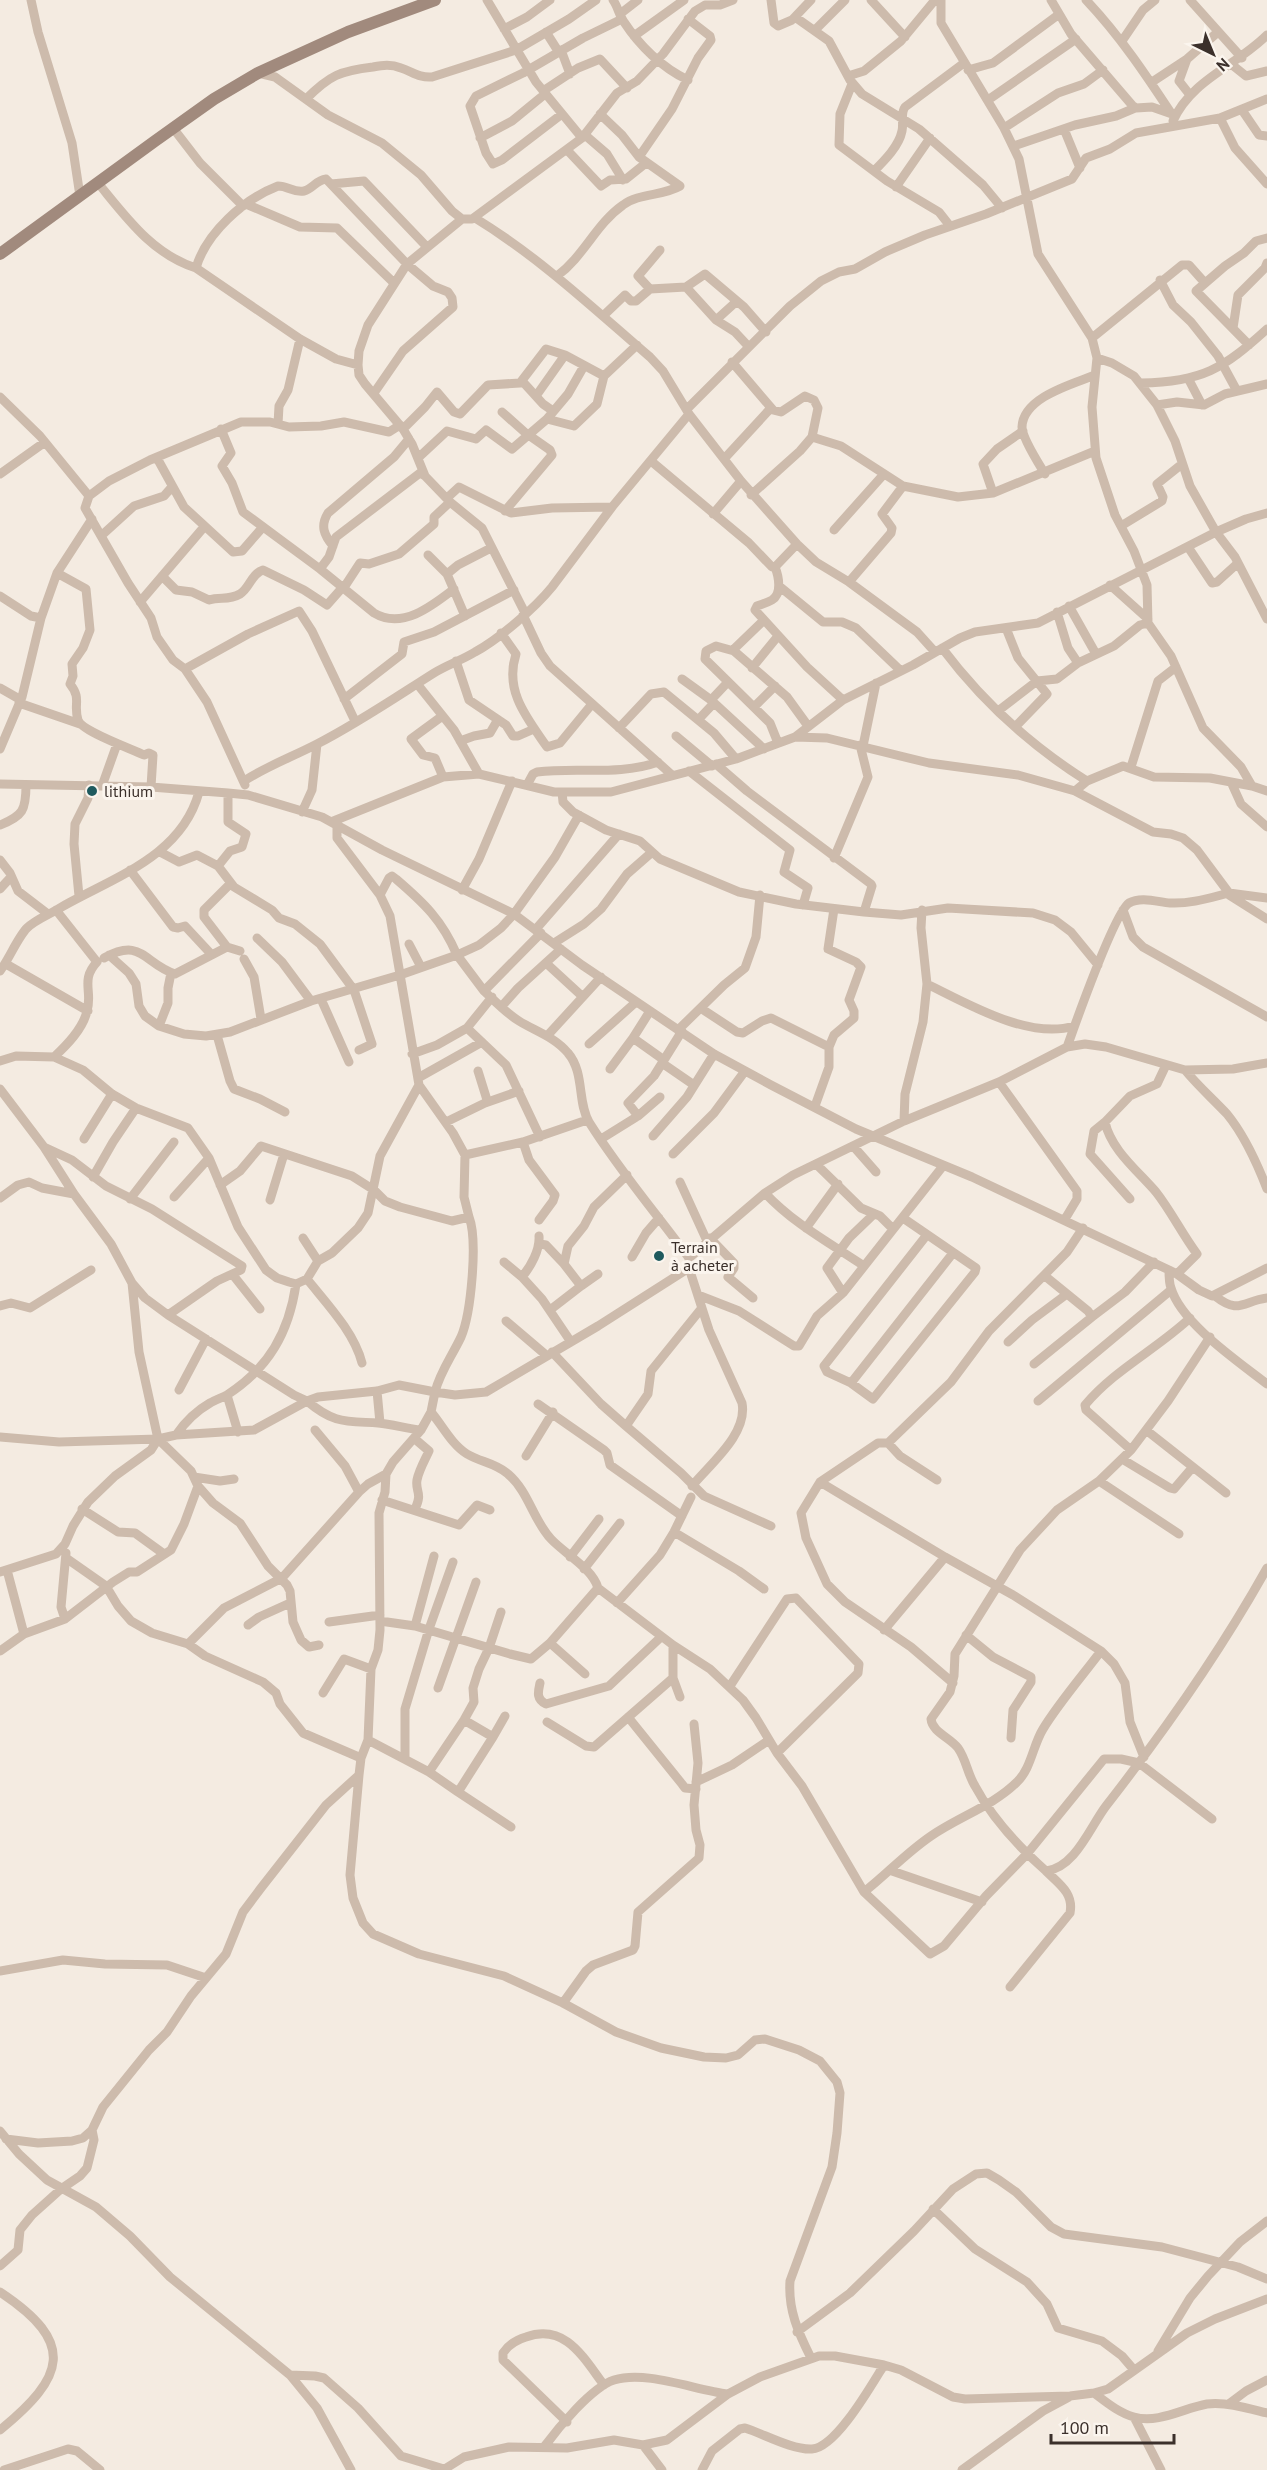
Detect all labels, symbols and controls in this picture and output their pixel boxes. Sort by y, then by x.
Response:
north arrow [1183,24,1243,84]
text: N [1213,54,1234,76]
place label: lithium [104,781,153,801]
marker: lithium [85,784,99,798]
place label: Terrain à acheter [671,1237,735,1275]
marker: Terrain à acheter [652,1249,666,1263]
scale bar [1051,2407,1174,2445]
text: 100 m [1060,2416,1109,2439]

